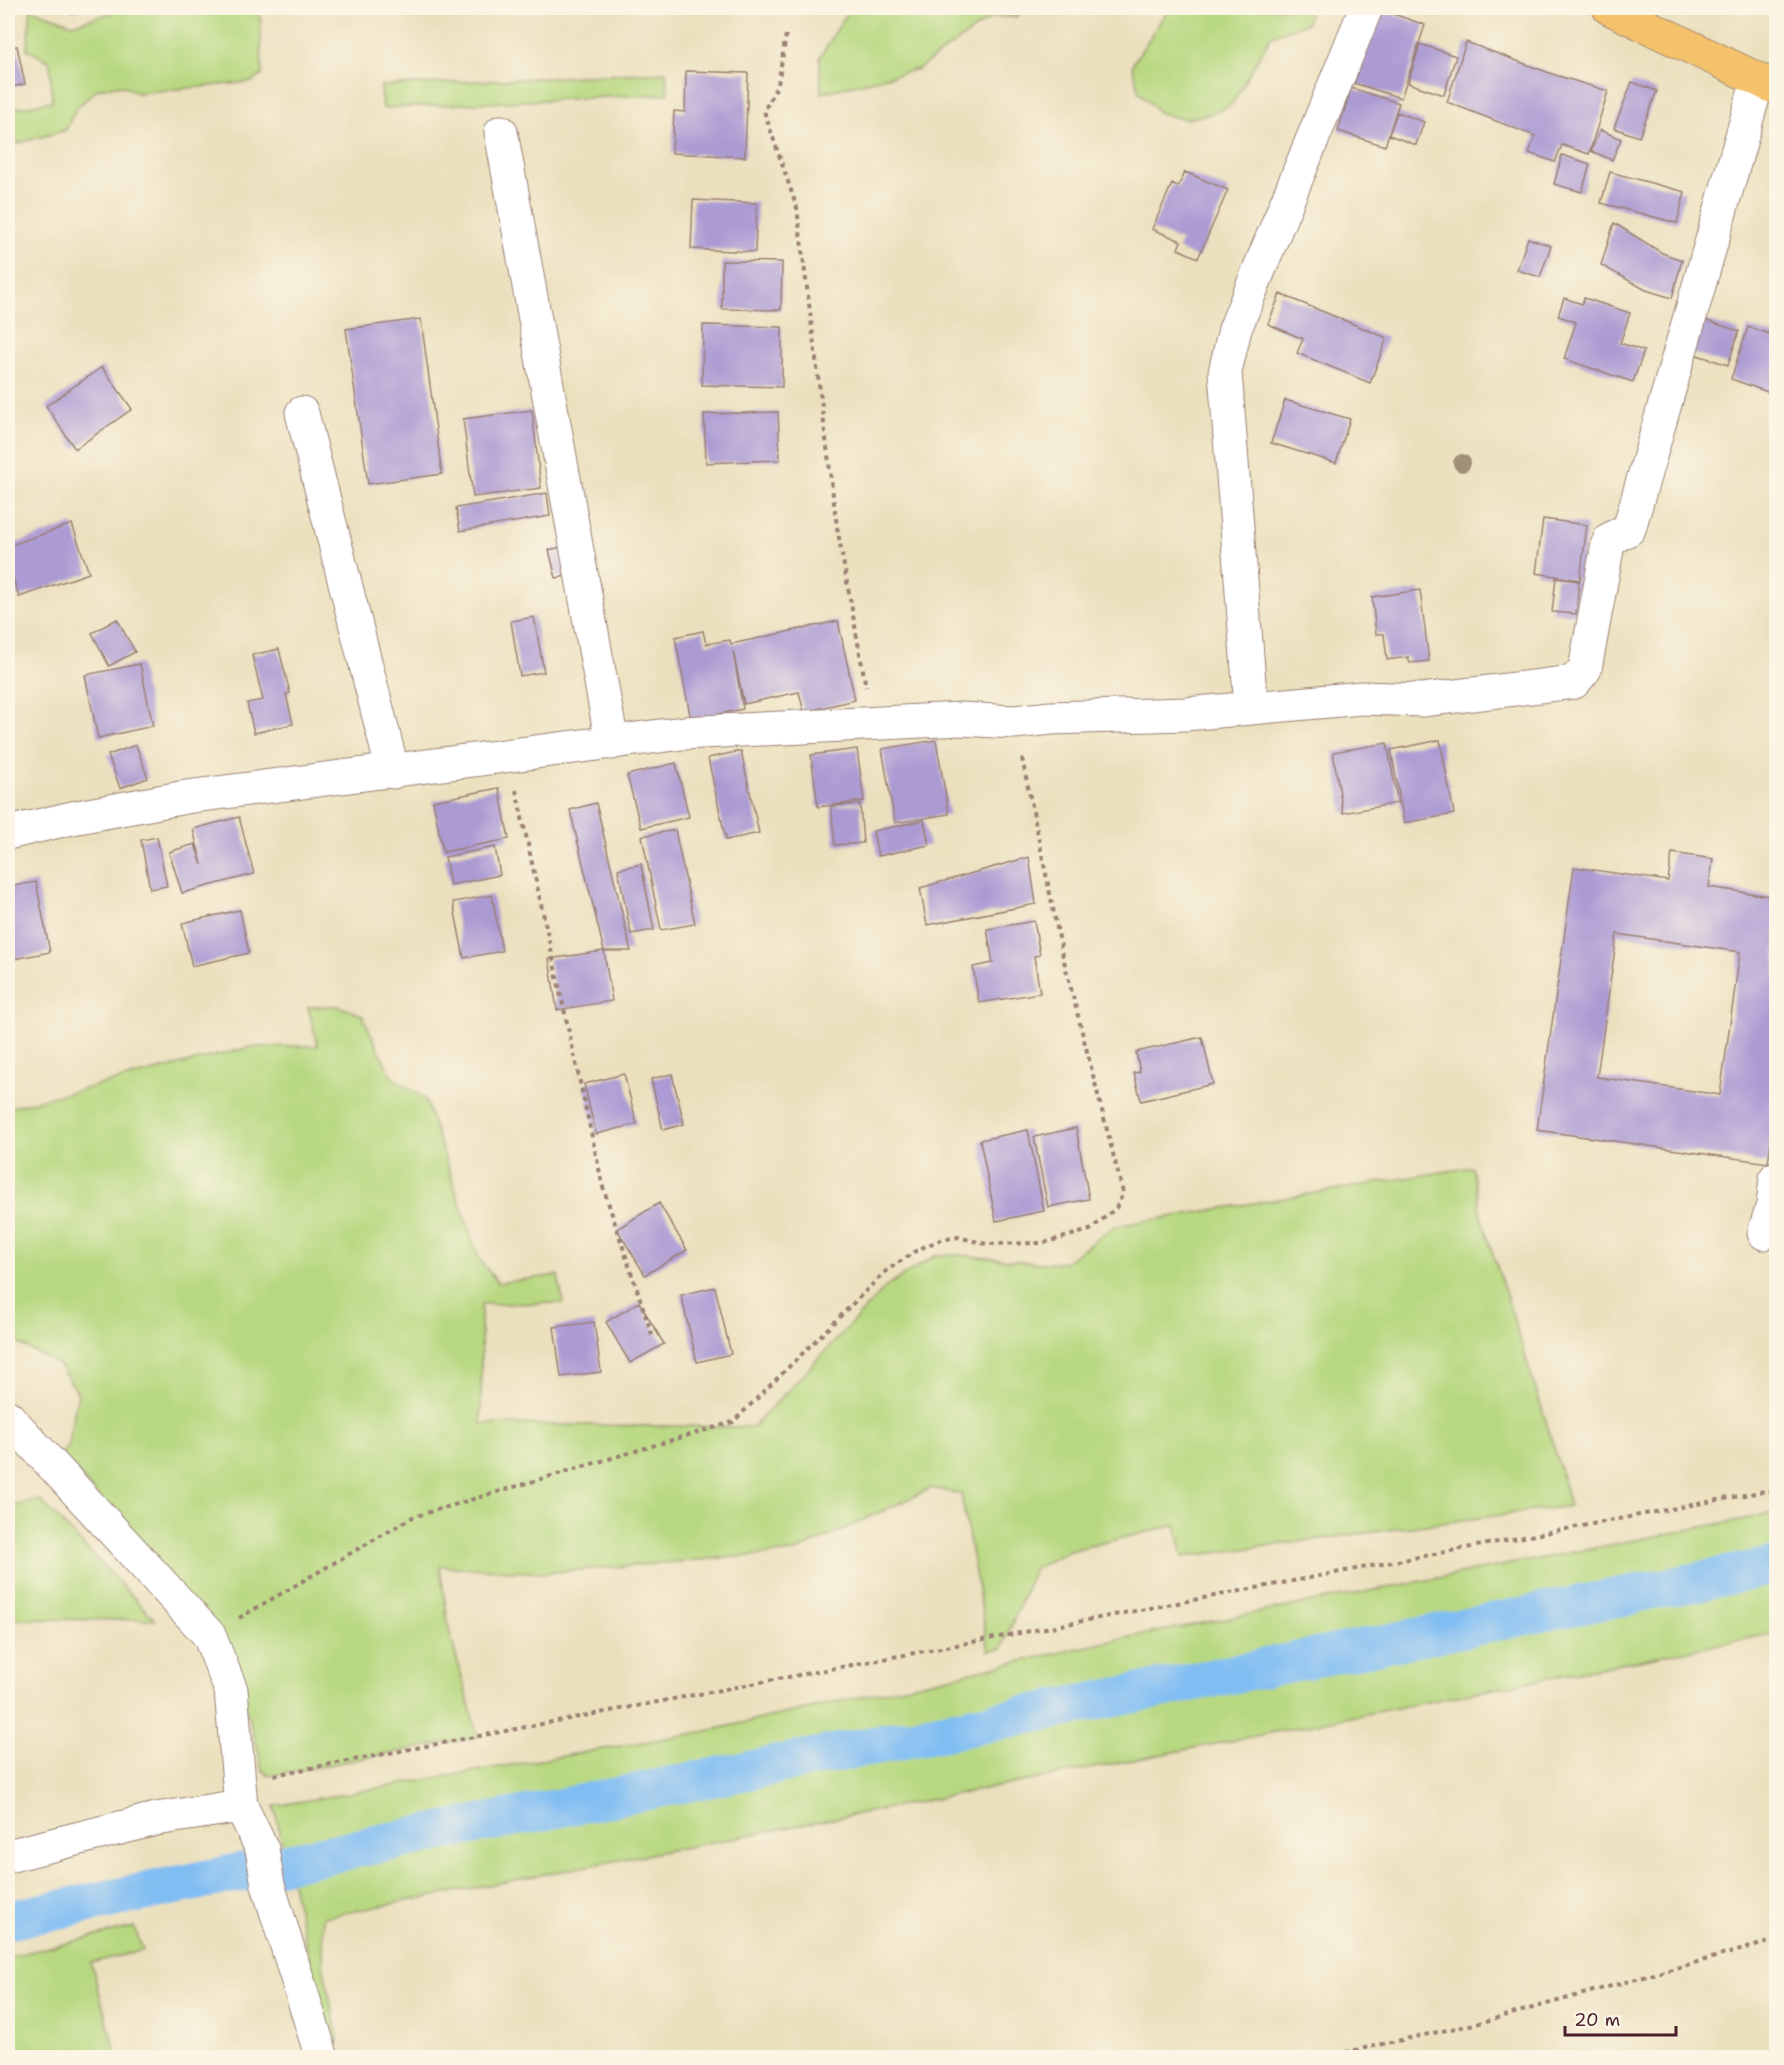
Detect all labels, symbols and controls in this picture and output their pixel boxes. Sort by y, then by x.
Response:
scale bar [1565,1999,1676,2037]
text: 20 m [1574,2008,1620,2032]

